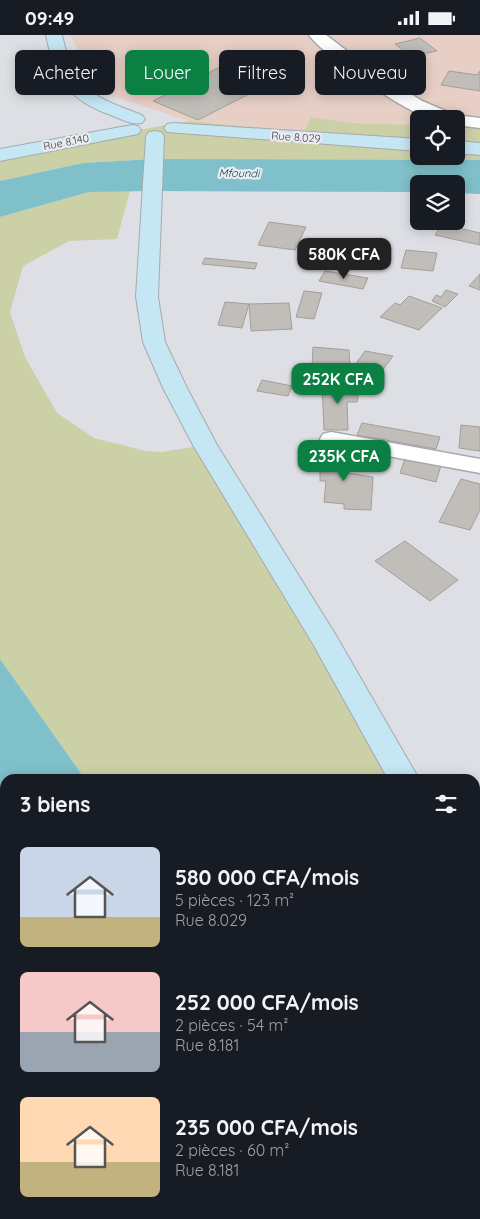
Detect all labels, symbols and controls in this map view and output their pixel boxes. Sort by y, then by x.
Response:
text: 09:49 [25,6,74,30]
chip: Acheter [15,50,115,95]
chip: Louer [125,50,209,95]
chip: Filtres [219,50,305,95]
chip: Nouveau [315,50,426,95]
map controls [410,110,465,230]
button: locate [410,110,465,165]
street label: Rue 8.029 [271,128,321,146]
street label: Rue 8.140 [42,131,90,153]
water label: Mfoundi [218,166,261,180]
button: layers [410,175,465,230]
pin: 580K CFA [292,237,396,280]
text: 580K CFA [308,244,380,264]
pin: 252K CFA [286,363,390,405]
text: 252K CFA [302,369,374,389]
pin: 235K CFA [292,439,396,482]
text: 235K CFA [309,446,379,466]
icon: filters [432,790,460,818]
text: 3 biens [20,791,90,817]
text: 580 000 CFA/mois [175,864,359,890]
icon: home [60,867,120,927]
text: 5 pièces · 123 m² [175,890,294,910]
text: Rue 8.029 [175,910,247,930]
text: 252 000 CFA/mois [175,989,359,1015]
icon: home [60,992,120,1052]
text: 2 pièces · 54 m² [175,1015,288,1035]
text: Rue 8.181 [175,1035,239,1055]
text: 235 000 CFA/mois [175,1114,358,1140]
icon: home [60,1117,120,1177]
text: 2 pièces · 60 m² [175,1140,289,1160]
text: Rue 8.181 [175,1160,239,1180]

